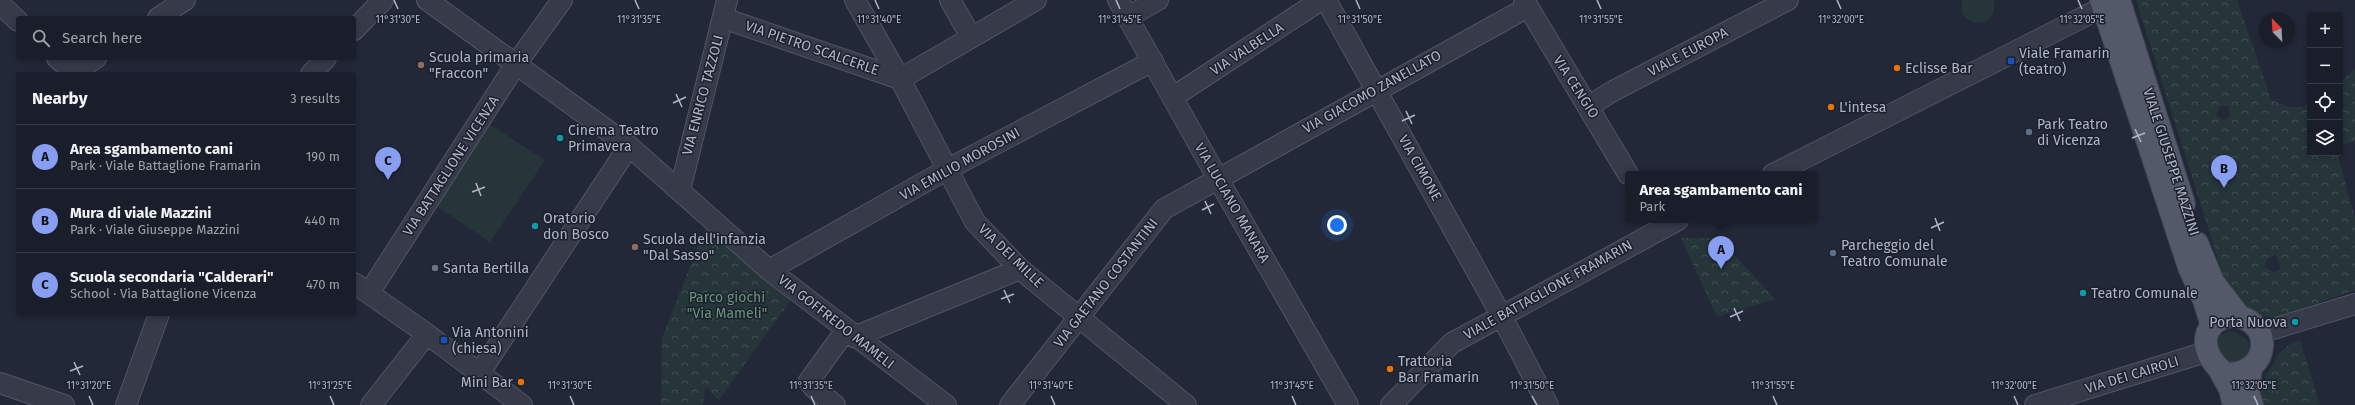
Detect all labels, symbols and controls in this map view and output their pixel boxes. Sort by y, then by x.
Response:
north arrow [2259,12,2295,48]
map controls [2307,12,2343,156]
button: + [2307,12,2343,48]
text: 11°31'30"E [376,14,420,26]
text: 11°31'35"E [617,14,661,26]
text: 11°31'40"E [857,14,901,26]
text: 11°31'45"E [1098,14,1142,26]
text: 11°31'50"E [1338,14,1382,26]
text: 11°31'55"E [1579,14,1623,26]
text: 11°32'00"E [1818,14,1864,26]
text: 11°32'05"E [2059,14,2105,26]
search box [16,16,356,60]
street label: VIA PIETRO SCALCERLE [743,17,881,79]
street label: VIA VALBELLA [1207,19,1287,79]
street label: VIALE EUROPA [1645,24,1731,80]
icon: search [30,27,52,49]
text: Search here [62,29,142,47]
street label: VIA ENRICO TAZZOLI [679,33,727,157]
place label: Viale Framarin (teatro) [2019,45,2110,78]
street label: VIA GIACOMO ZANELLATO [1300,47,1444,137]
button: − [2307,48,2343,84]
place label: Scuola primaria "Fraccon" [429,49,529,82]
street label: VIA CENGIO [1549,53,1603,121]
marker: Viale Framarin (teatro) [2006,56,2016,66]
marker: Scuola primaria "Fraccon" [416,60,426,70]
place label: Eclisse Bar [1905,60,1973,77]
marker: Eclisse Bar [1892,63,1902,73]
button: locate [2307,84,2343,120]
street label: VIALE GIUSEPPE MAZZINI [2139,86,2203,238]
text: Nearby [32,88,87,109]
text: 3 results [290,91,340,106]
street label: VIA BATTAGLIONE VICENZA [399,93,503,239]
place label: L'intesa [1839,99,1886,116]
marker: L'intesa [1826,102,1836,112]
place label: Park Teatro di Vicenza [2037,116,2108,149]
button: layers [2307,120,2343,156]
place label: Cinema Teatro Primavera [568,122,659,155]
street label: VIA EMILIO MOROSINI [897,124,1023,204]
marker: Park Teatro di Vicenza [2024,127,2034,137]
street label: VIA CIMONE [1395,132,1445,204]
marker: Cinema Teatro Primavera [555,133,565,143]
text: Area sgambamento cani [70,140,233,158]
street label: VIA LUCIANO MANARA [1191,140,1273,266]
pin: C [375,147,401,180]
text: A [41,149,49,164]
text: 190 m [306,149,340,164]
pin: B [2211,155,2237,188]
text: Park · Viale Battaglione Framarin [70,158,261,173]
popup [1625,171,1817,223]
text: Area sgambamento cani [1640,181,1803,199]
text: Park [1640,199,1665,214]
text: Mura di viale Mazzini [70,204,212,222]
place label: Oratorio don Bosco [543,210,609,243]
text: B [41,213,49,228]
text: 440 m [304,213,340,228]
street label: VIA GAETANO COSTANTINI [1050,215,1162,351]
your location [1327,215,1347,235]
marker: Oratorio don Bosco [530,221,540,231]
street label: VIA DEI MILLE [975,221,1047,291]
text: Park · Viale Giuseppe Mazzini [70,222,240,237]
place label: Scuola dell'infanzia "Dal Sasso" [643,231,766,264]
street label: VIALE BATTAGLIONE FRAMARIN [1461,236,1635,344]
pin: A [1708,236,1734,269]
place label: Parcheggio del Teatro Comunale [1841,237,1948,270]
marker: Scuola dell'infanzia "Dal Sasso" [630,242,640,252]
marker: Parcheggio del Teatro Comunale [1828,248,1838,258]
place label: Santa Bertilla [443,260,529,277]
marker: Santa Bertilla [430,263,440,273]
text: Scuola secondaria "Calderari" [70,268,274,286]
street label: VIA GOFFREDO MAMELI [775,271,897,373]
text: C [41,277,49,292]
text: 470 m [306,277,340,292]
place label: Teatro Comunale [2091,285,2198,302]
text: School · Via Battaglione Vicenza [70,286,257,301]
marker: Teatro Comunale [2078,288,2088,298]
park label: Parco giochi "Via Mameli" [687,289,767,322]
place label: Porta Nuova [2209,314,2287,331]
marker: Porta Nuova [2290,317,2300,327]
place label: Via Antonini (chiesa) [452,324,529,357]
marker: Via Antonini (chiesa) [439,335,449,345]
place label: Trattoria Bar Framarin [1398,353,1479,386]
street label: VIA DEI CAIROLI [2083,353,2181,397]
marker: Trattoria Bar Framarin [1385,364,1395,374]
place label: Mini Bar [461,374,514,391]
marker: Mini Bar [516,377,526,387]
text: 11°31'20"E [67,380,111,392]
text: 11°31'25"E [308,380,352,392]
text: 11°31'30"E [548,380,592,392]
text: 11°31'35"E [789,380,833,392]
text: 11°31'40"E [1029,380,1073,392]
text: 11°31'45"E [1270,380,1314,392]
text: 11°31'50"E [1510,380,1554,392]
text: 11°31'55"E [1751,380,1795,392]
text: 11°32'00"E [1991,380,2037,392]
text: 11°32'05"E [2231,380,2277,392]

